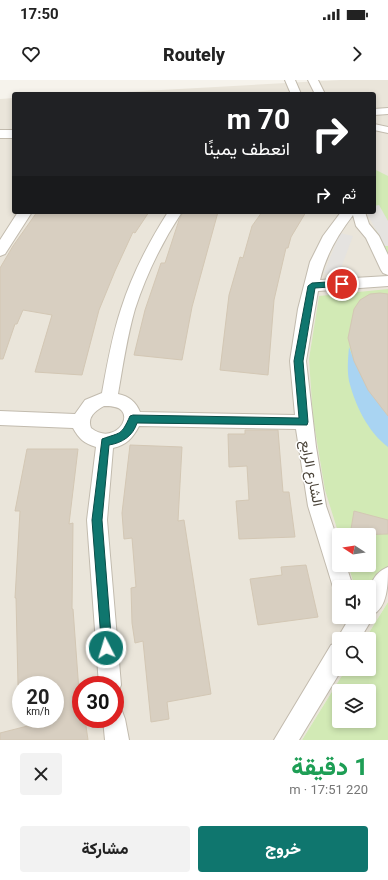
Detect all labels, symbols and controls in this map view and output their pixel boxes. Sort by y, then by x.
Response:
text: 17:50 [20,5,59,23]
icon: heart [20,43,42,65]
icon: forward [346,43,368,65]
text: Routely [163,44,225,65]
text: 70 m [227,103,290,136]
icon: right [304,108,356,160]
text: انعطف يمينًا [204,138,290,159]
icon: right [312,184,334,206]
text: ثم [342,185,356,203]
pin [325,267,359,301]
icon: arrive [331,273,353,295]
street label: الشارع الرابع [295,438,326,508]
north arrow [332,528,376,572]
map controls [332,528,376,728]
button: sound [332,580,376,624]
position arrow [85,627,127,669]
button: search [332,632,376,676]
speed limit sign: 30 [72,676,124,728]
button: layers [332,684,376,728]
text: 20 [27,685,49,709]
text: km/h [26,706,50,717]
button: close [20,753,62,795]
text: 1 دقيقة [291,753,368,781]
text: 220 m · 17:51 [289,782,368,797]
button: مشاركة [20,826,190,872]
button: خروج [198,826,368,872]

